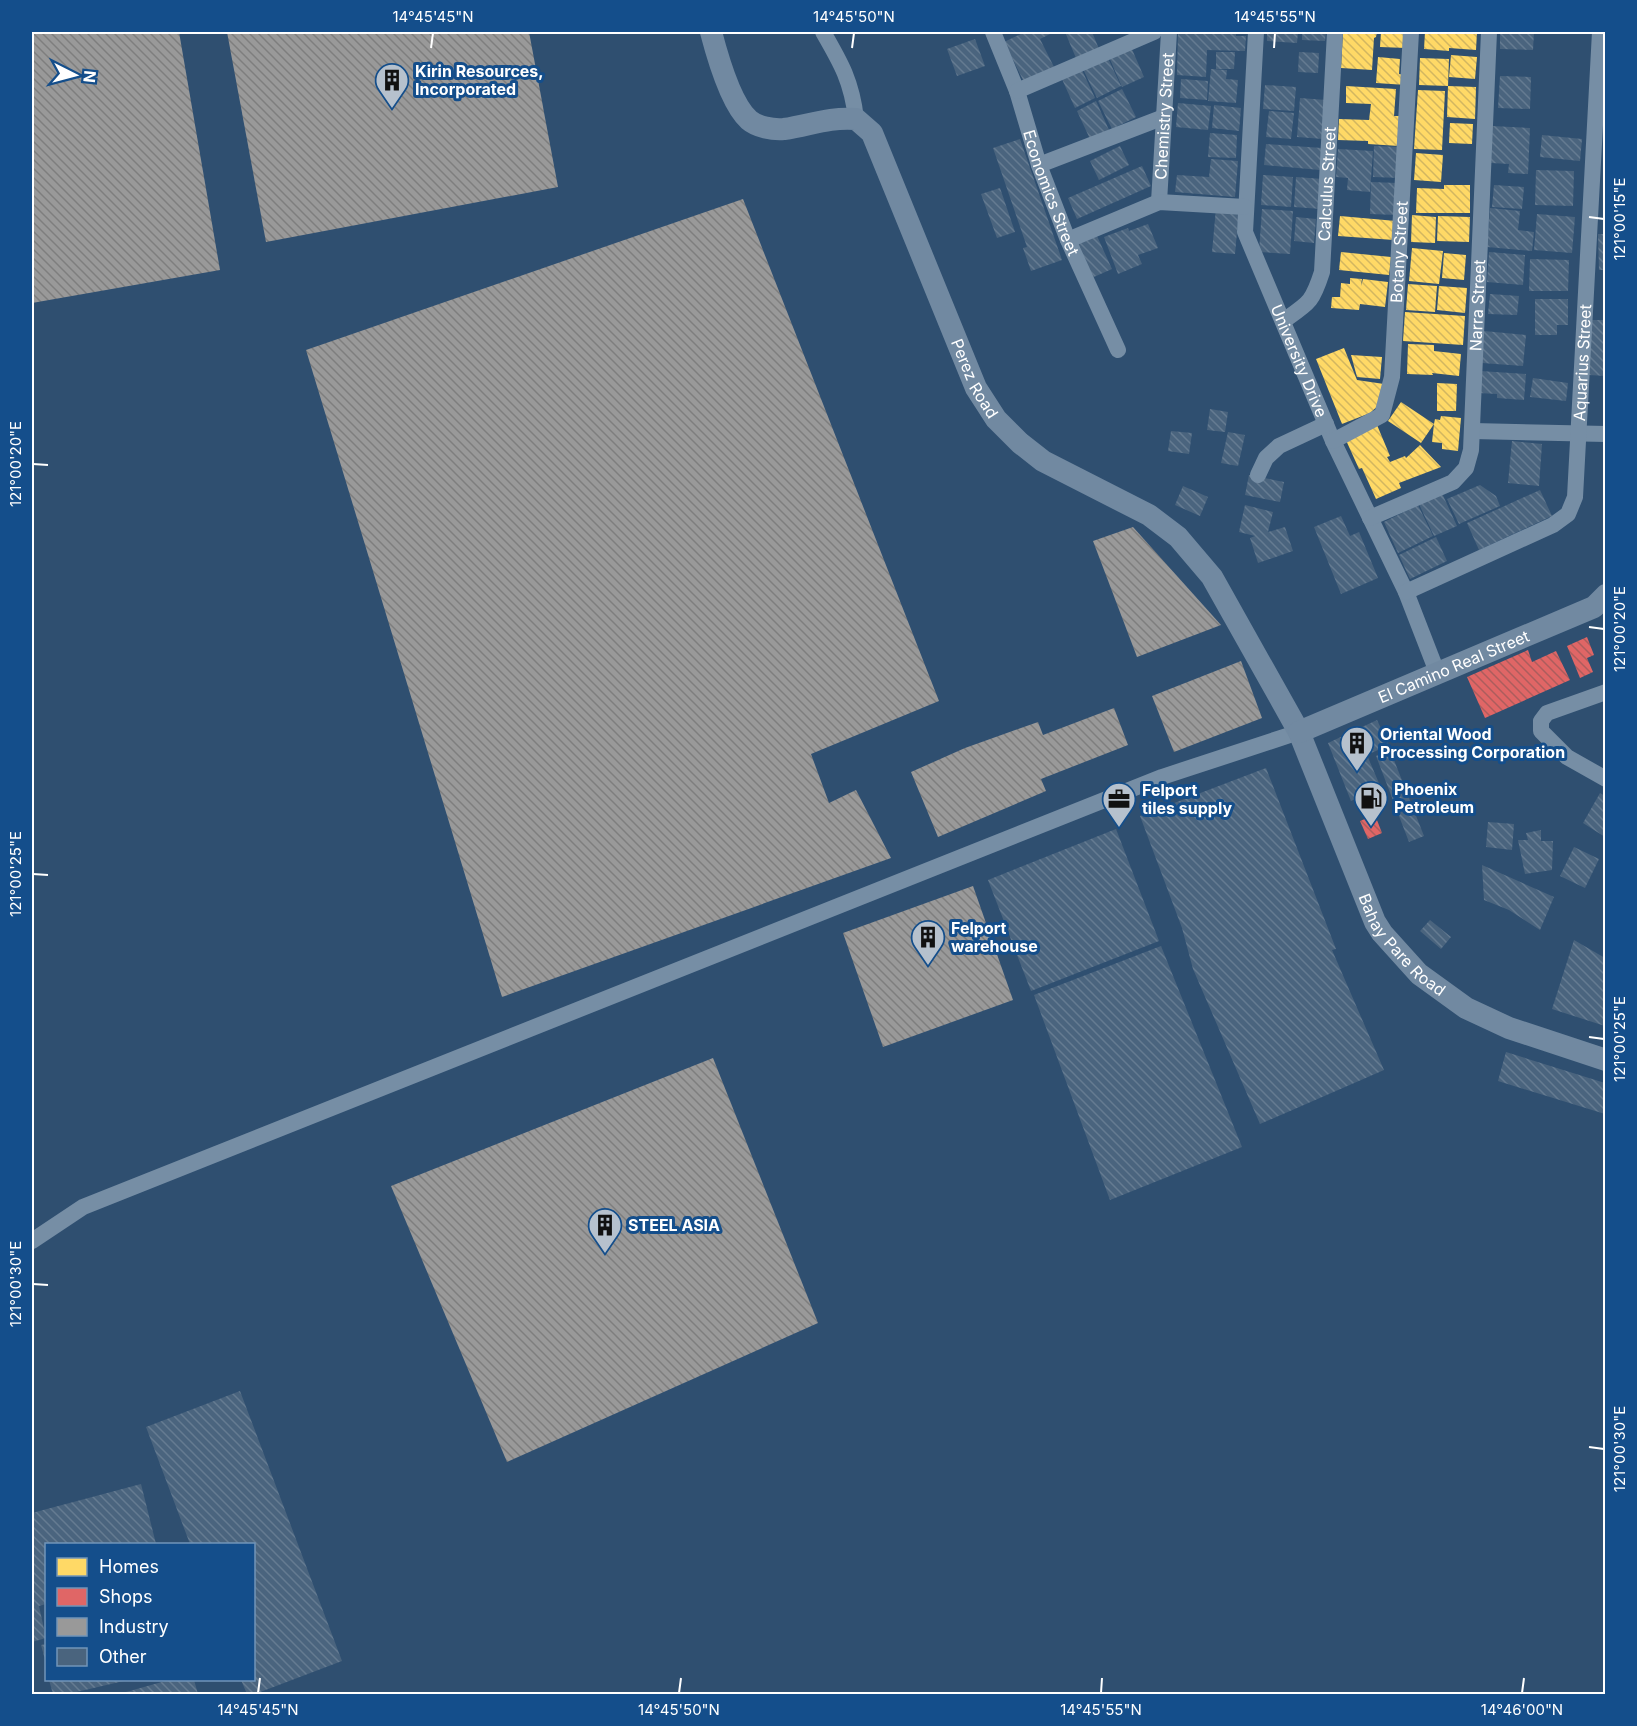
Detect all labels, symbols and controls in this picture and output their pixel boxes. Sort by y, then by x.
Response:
text: 14°45'45"N [392,7,474,26]
text: 14°45'50"N [813,7,895,26]
text: 14°45'55"N [1234,7,1316,26]
north arrow [45,45,105,105]
street label: Chemistry Street [1150,52,1178,180]
place label: Kirin Resources, Incorporated [415,61,544,99]
building icon: Kirin Resources, Incorporated [374,62,410,109]
text: N [79,69,101,84]
street label: Calculus Street [1314,126,1340,242]
street label: Economics Street [1019,127,1084,259]
text: 121°00'15"E [1610,178,1629,260]
street label: Botany Street [1386,200,1412,304]
street label: Narra Street [1465,259,1489,352]
street label: University Drive [1267,301,1332,420]
street label: Aquarius Street [1569,304,1595,422]
street label: Perez Road [947,336,1003,422]
text: 121°00'20"E [6,421,25,507]
text: 121°00'20"E [1610,586,1629,672]
street label: El Camino Real Street [1375,626,1532,707]
place label: Oriental Wood Processing Corporation [1380,724,1565,762]
building icon: Oriental Wood Processing Corporation [1339,725,1375,772]
place label: Phoenix Petroleum [1394,779,1474,817]
place label: Felport tiles supply [1142,780,1232,818]
fuel station icon: Phoenix Petroleum [1353,780,1389,827]
office icon: Felport tiles supply [1101,781,1137,828]
text: 121°00'25"E [6,831,25,917]
street label: Bahay Pare Road [1355,891,1450,1000]
place label: Felport warehouse [951,918,1038,956]
building icon: Felport warehouse [910,919,946,966]
text: 121°00'25"E [1610,996,1629,1082]
building icon: STEEL ASIA [587,1207,623,1254]
place label: STEEL ASIA [628,1215,720,1235]
text: 121°00'30"E [6,1241,25,1327]
text: 121°00'30"E [1610,1406,1629,1492]
legend [45,1543,255,1681]
text: Homes [99,1556,159,1577]
text: Shops [99,1586,153,1607]
text: Industry [99,1616,169,1637]
text: Other [99,1646,147,1667]
text: 14°45'45"N [217,1700,299,1719]
text: 14°45'50"N [638,1700,720,1719]
text: 14°45'55"N [1060,1700,1142,1719]
text: 14°46'00"N [1481,1700,1563,1719]

